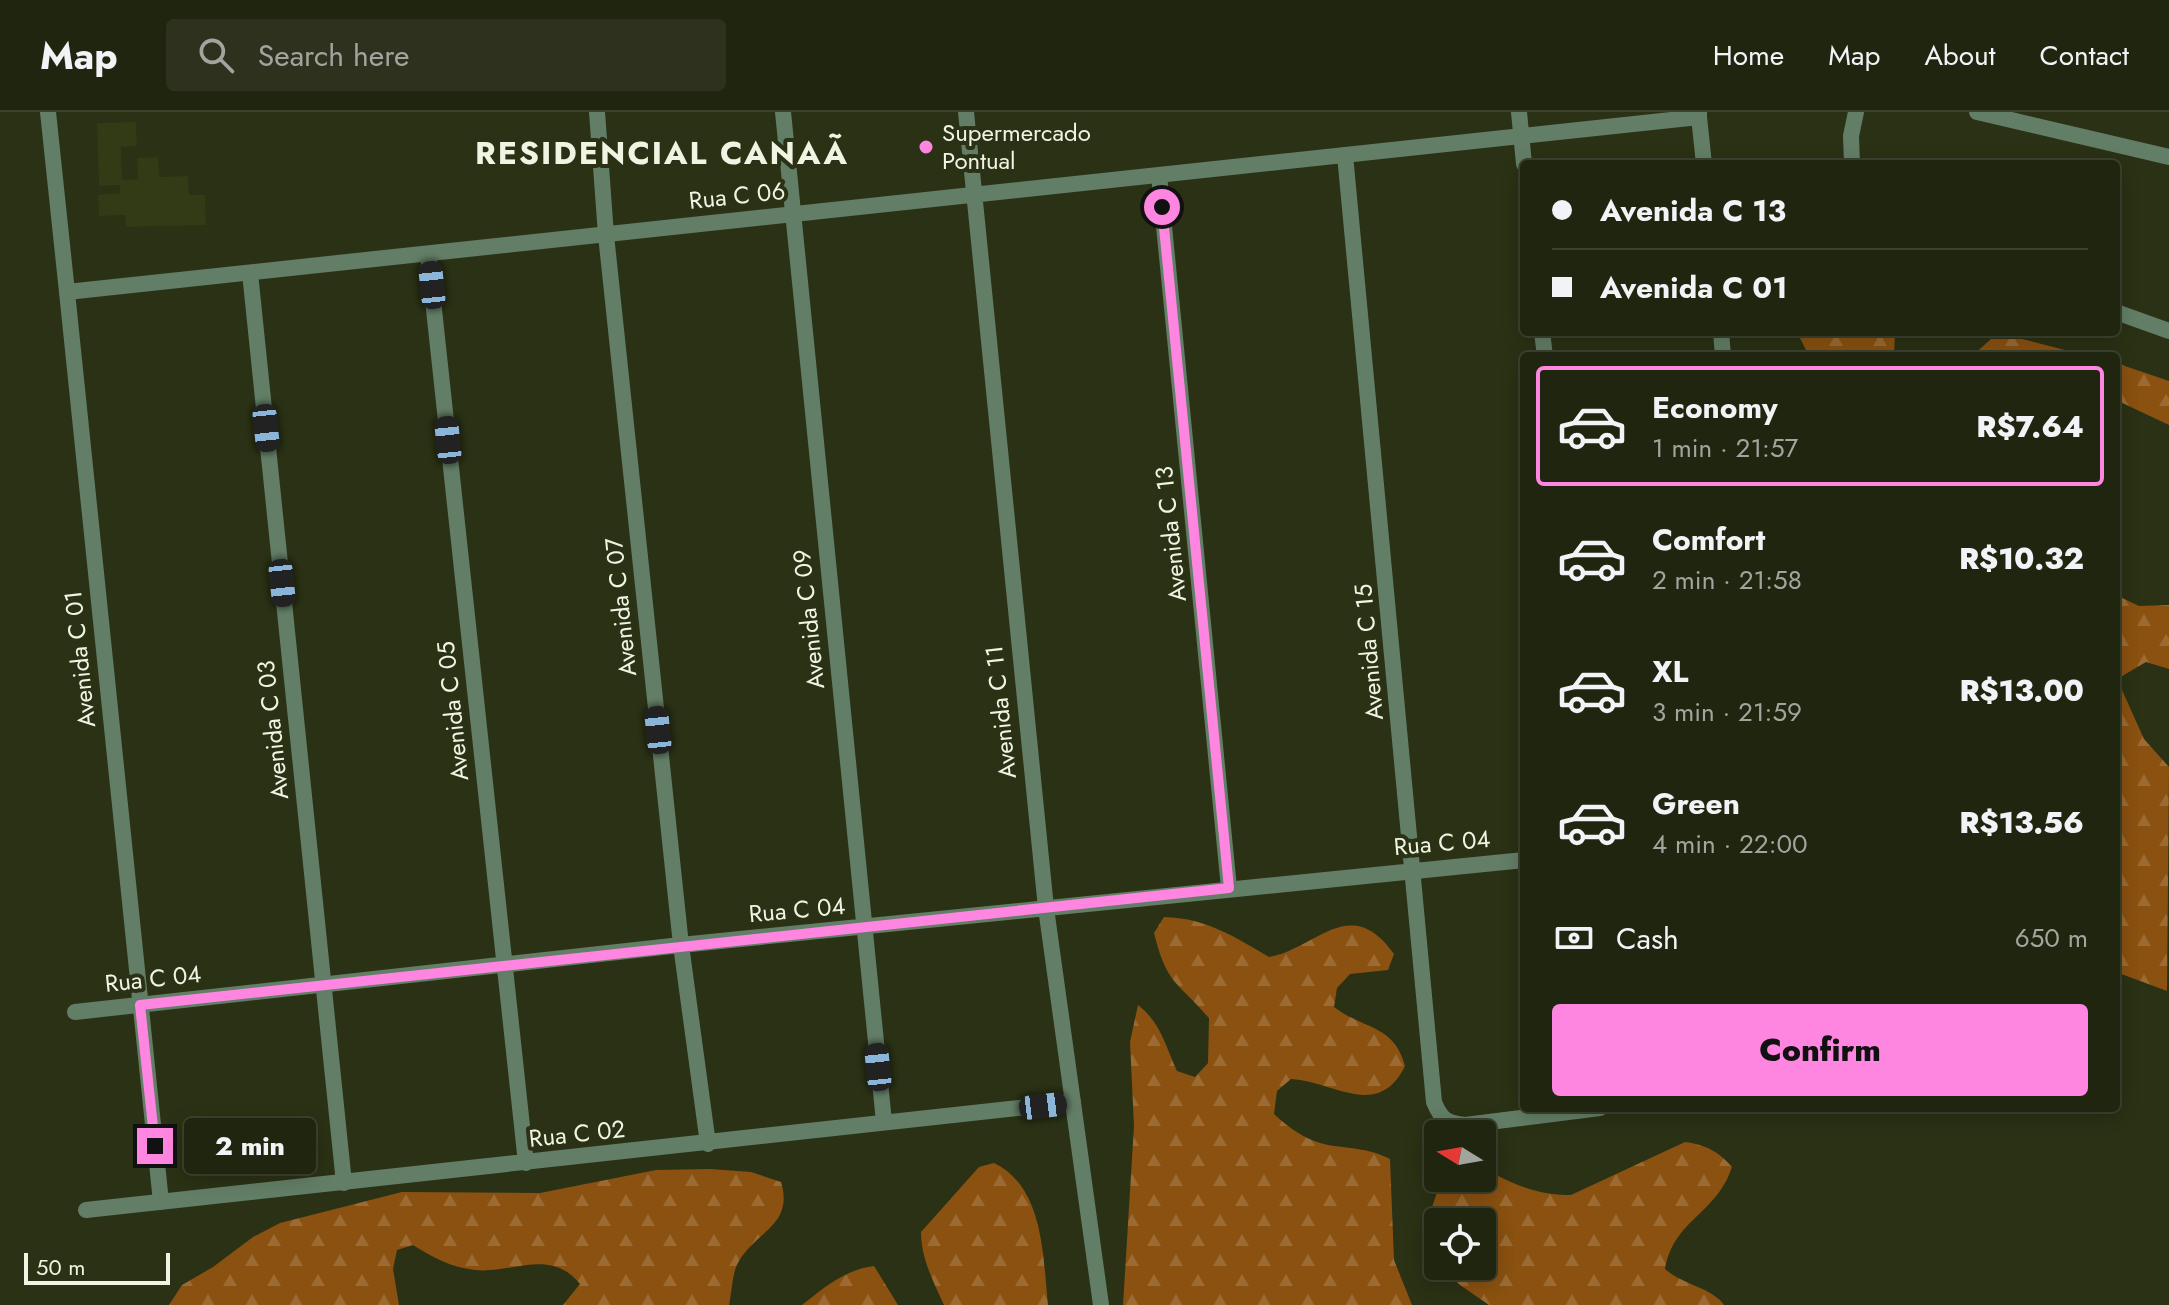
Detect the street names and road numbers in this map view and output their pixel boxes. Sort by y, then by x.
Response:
street label: Rua C 06 [687,173,787,218]
street label: Avenida C 13 [1146,465,1195,604]
street label: Avenida C 07 [596,536,645,678]
street label: Avenida C 09 [784,547,833,691]
street label: Avenida C 15 [1345,583,1392,722]
street label: Avenida C 01 [55,589,104,729]
street label: Avenida C 05 [428,640,477,783]
street label: Avenida C 11 [976,644,1025,780]
street label: Avenida C 03 [248,659,297,801]
street label: Rua C 04 [1392,821,1492,864]
street label: Rua C 04 [747,888,847,931]
street label: Rua C 04 [103,956,203,1001]
street label: Rua C 02 [527,1111,627,1156]

